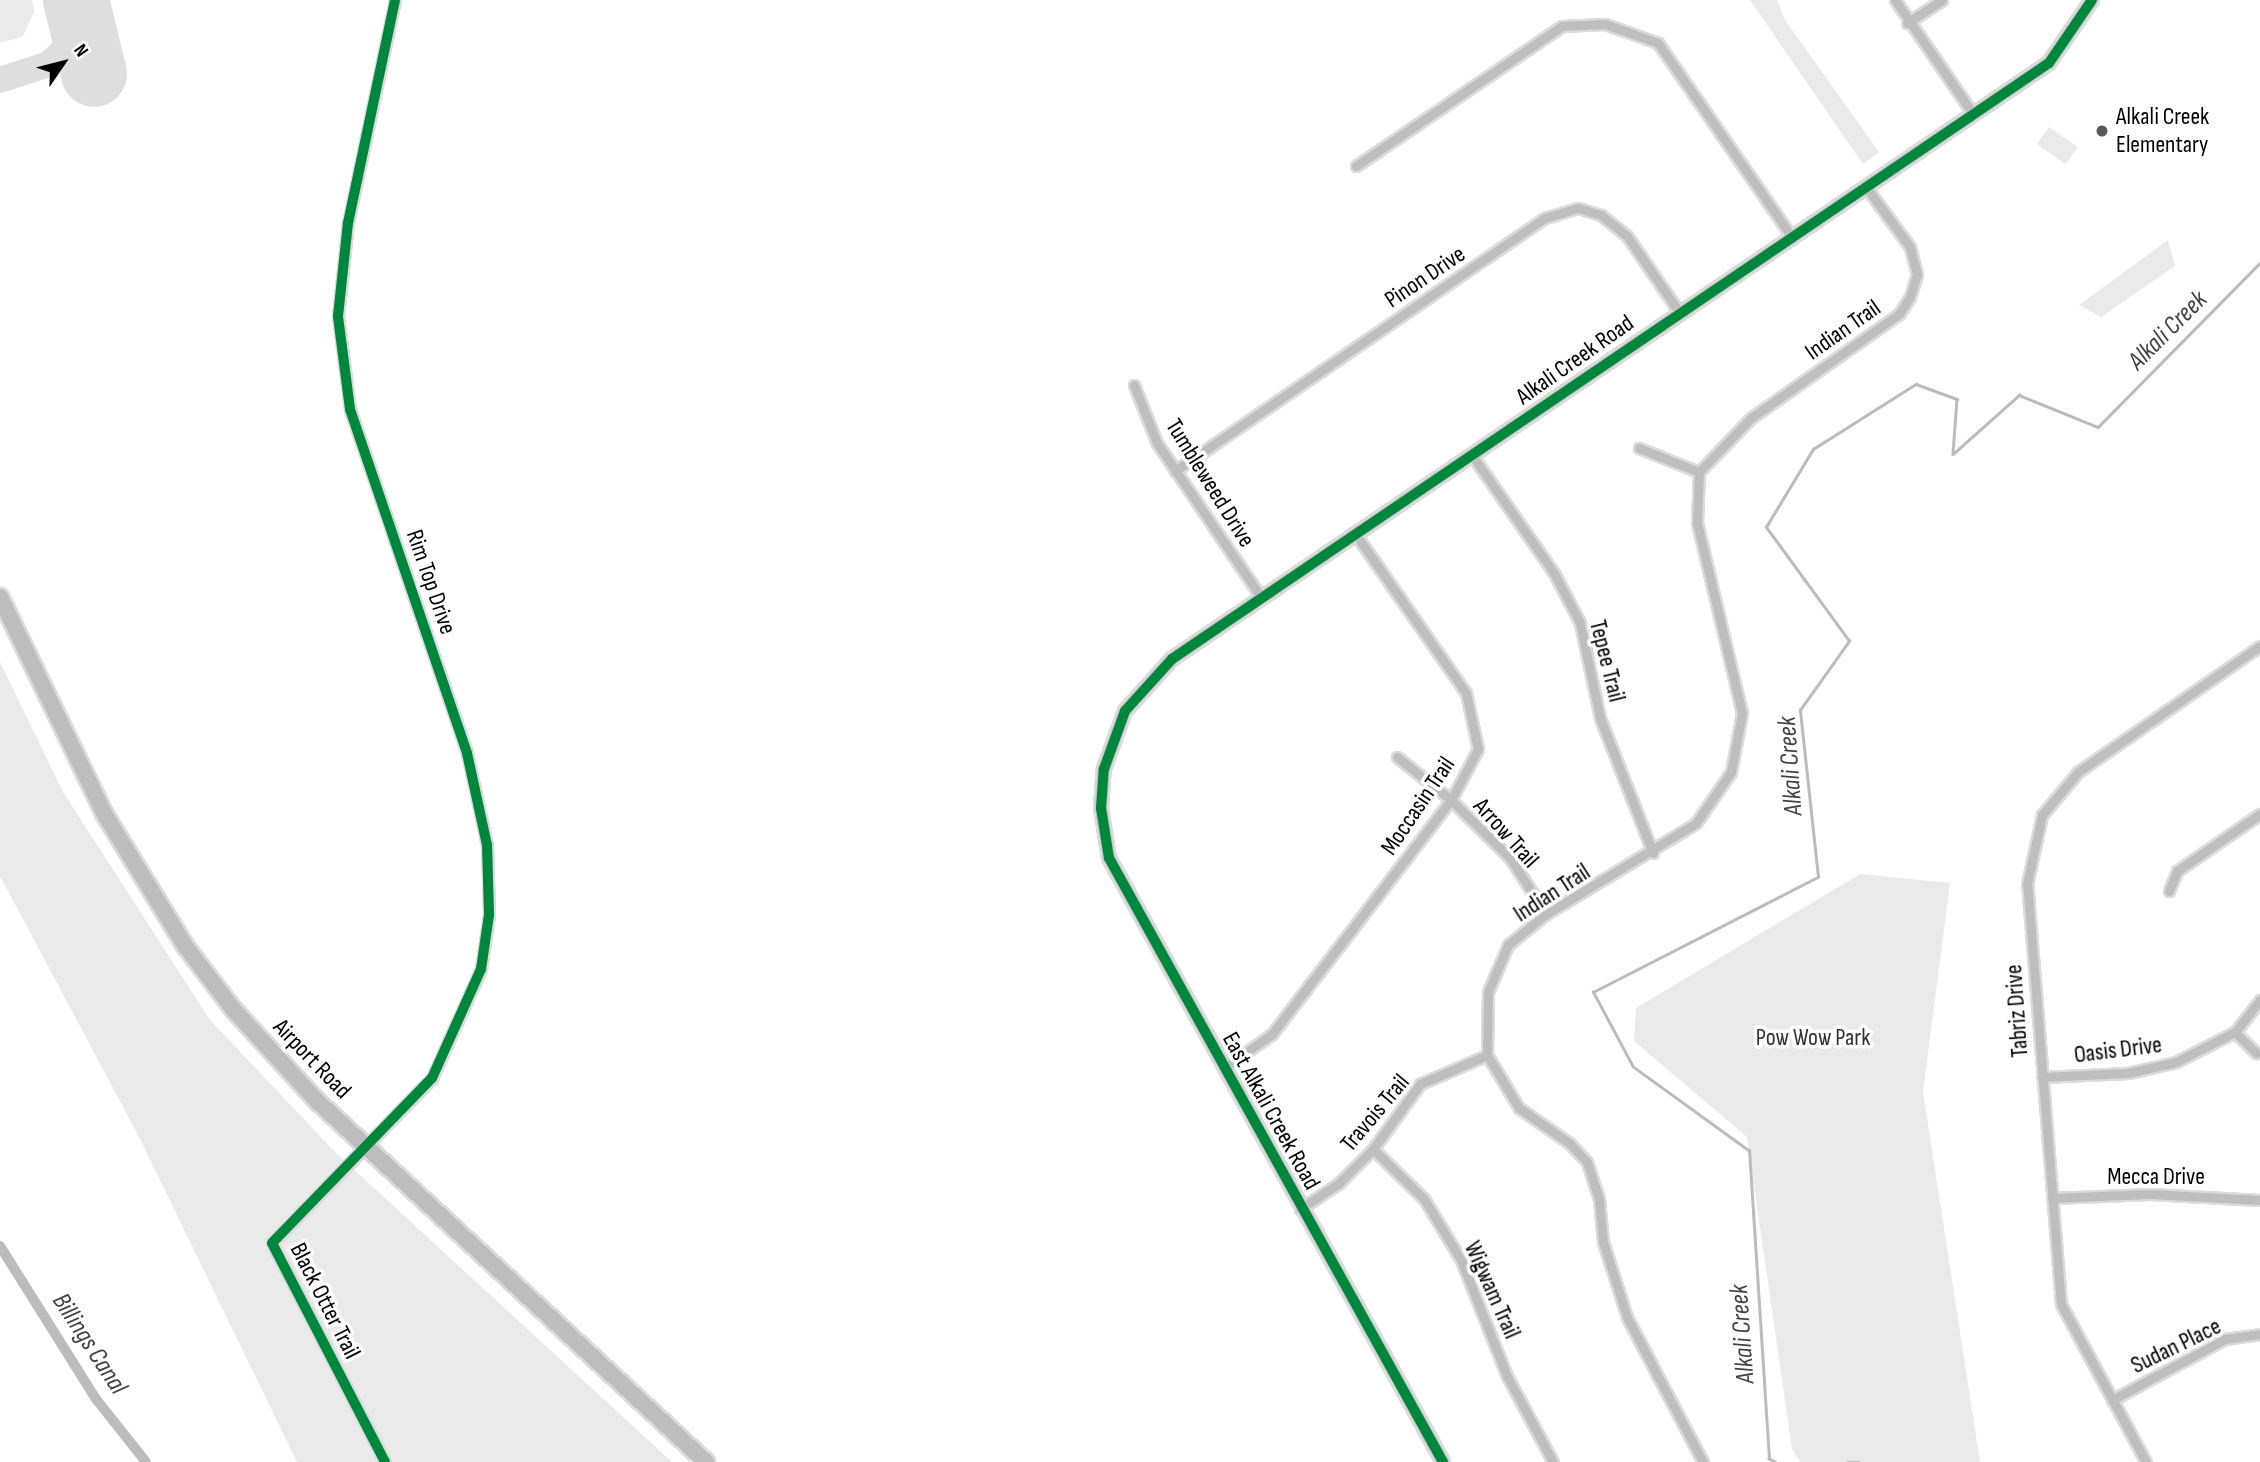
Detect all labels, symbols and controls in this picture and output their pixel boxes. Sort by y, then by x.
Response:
north arrow [28,28,98,98]
text: N [68,40,93,61]
place label: Alkali Creek Elementary [2116,103,2209,159]
marker: Alkali Creek Elementary [2094,123,2110,139]
street label: Pinon Drive [1379,240,1471,314]
water label: Alkali Creek [2122,285,2214,377]
street label: Indian Trail [1800,294,1886,366]
street label: Alkali Creek Road [1511,309,1639,411]
street label: Tumbleweed Drive [1159,414,1261,552]
street label: Rim Top Drive [400,526,462,638]
street label: Tepee Trail [1583,617,1631,705]
water label: Alkali Creek [1772,715,1810,817]
street label: Moccasin Trail [1375,751,1461,861]
street label: Arrow Trail [1467,792,1545,874]
street label: Indian Trail [1508,858,1596,928]
street label: Tabriz Drive [1999,964,2035,1058]
street label: Airport Road [267,1013,357,1105]
park label: Pow Wow Park [1756,1024,1870,1052]
street label: East Alkali Creek Road [1216,1027,1326,1195]
street label: Oasis Drive [2072,1030,2164,1070]
street label: Travois Trail [1334,1068,1416,1158]
street label: Mecca Drive [2107,1163,2205,1191]
street label: Wigwam Trail [1458,1237,1526,1343]
street label: Black Otter Trail [284,1238,366,1364]
water label: Alkali Creek [1724,1283,1762,1385]
water label: Billings Canal [45,1288,133,1400]
street label: Sudan Place [2126,1312,2226,1380]

